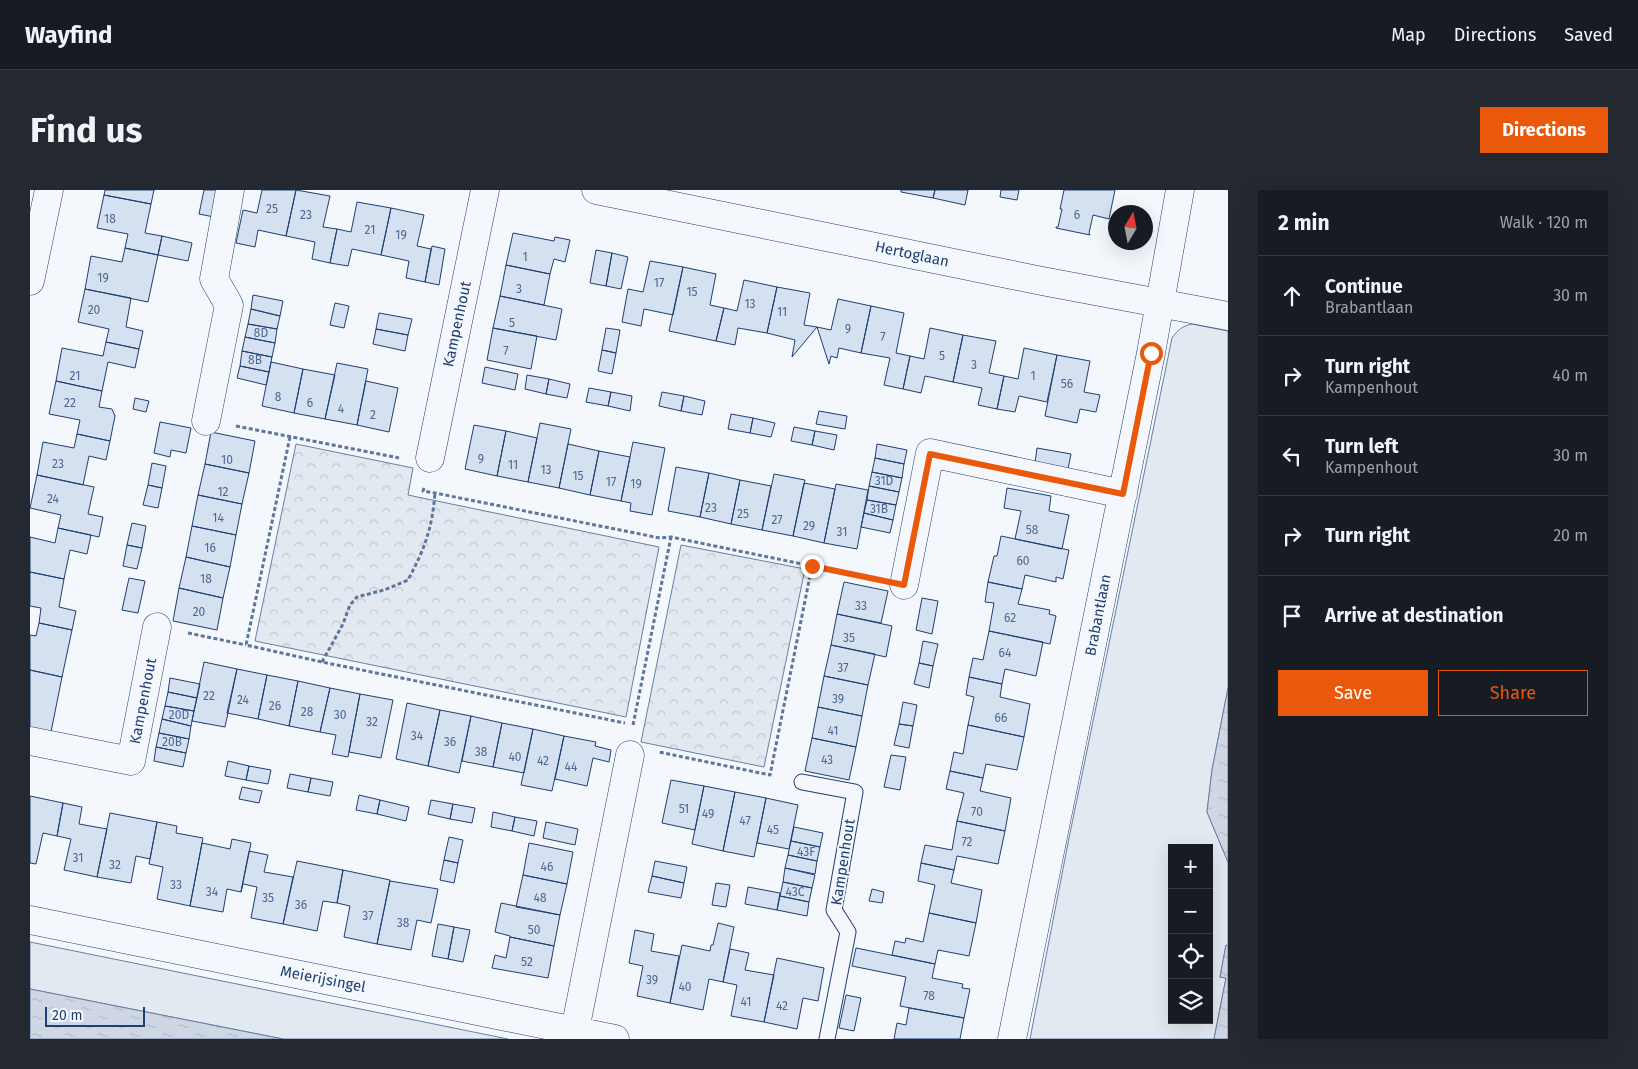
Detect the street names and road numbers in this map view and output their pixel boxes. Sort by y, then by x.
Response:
street label: Hertoglaan [873,237,951,271]
street label: Kampenhout [439,279,475,369]
street label: Brabantlaan [1081,573,1115,657]
street label: Kampenhout [126,656,160,746]
street label: Kampenhout [827,817,859,907]
street label: Meierijsingel [279,962,368,996]

